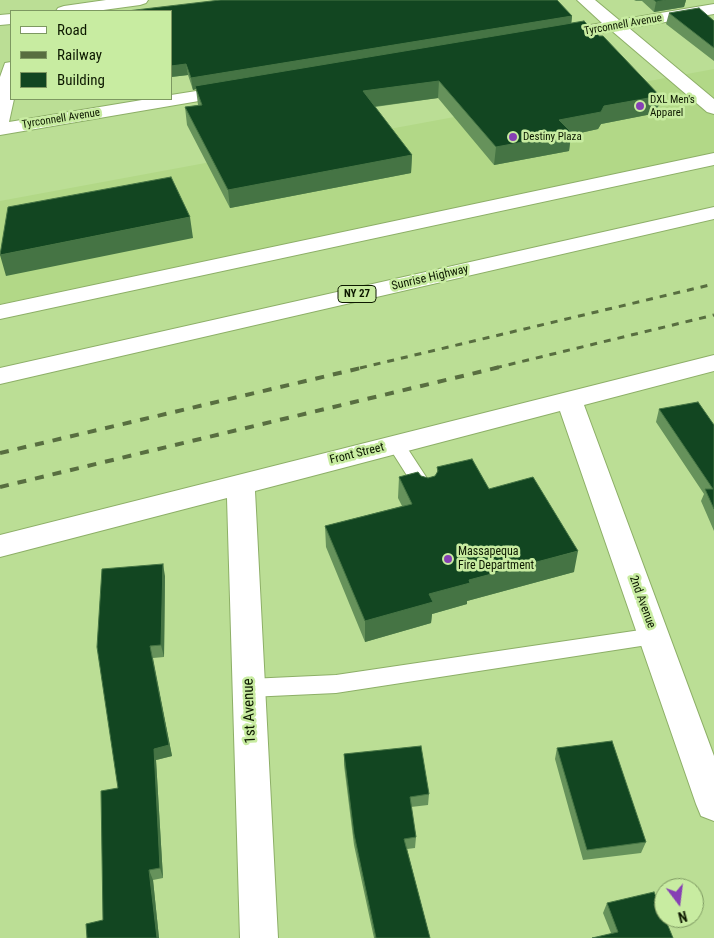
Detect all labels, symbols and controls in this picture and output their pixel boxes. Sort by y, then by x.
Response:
legend [10,10,172,100]
street label: Tyrconnell Avenue [583,12,663,38]
text: Road [57,21,87,39]
text: Railway [57,46,102,64]
text: Building [57,71,105,89]
place label: DXL Men's Apparel [650,93,695,119]
marker: DXL Men's Apparel [634,100,646,112]
street label: Tyrconnell Avenue [21,106,101,132]
place label: Destiny Plaza [523,130,582,144]
marker: Destiny Plaza [507,131,519,143]
street label: Sunrise Highway [390,262,470,294]
road number: NY 27 [338,286,376,302]
street label: Front Street [328,440,386,468]
place label: Massapequa Fire Department [458,545,534,573]
marker: Massapequa Fire Department [442,553,454,565]
street label: 2nd Avenue [626,574,658,630]
street label: 1st Avenue [240,678,260,744]
north arrow [654,878,704,928]
text: N [676,908,689,925]

